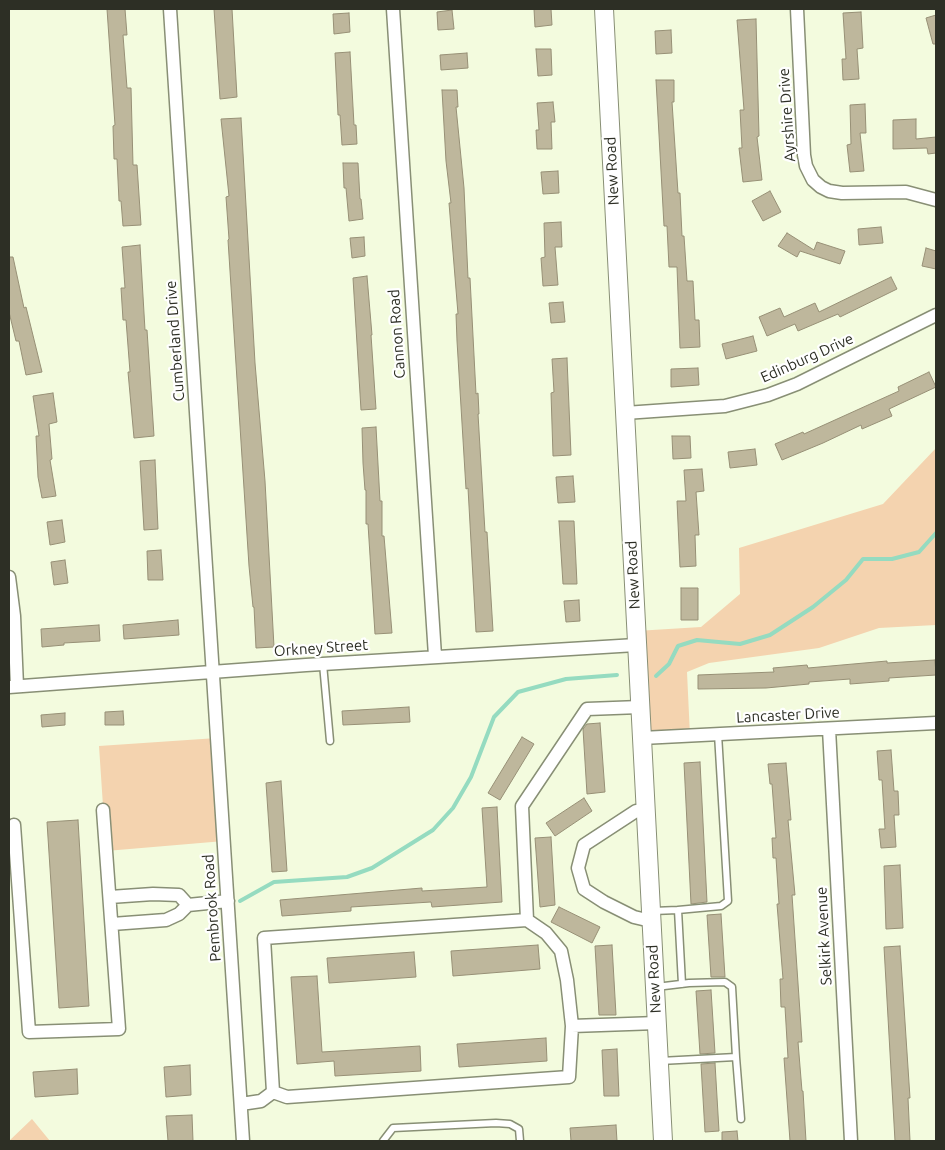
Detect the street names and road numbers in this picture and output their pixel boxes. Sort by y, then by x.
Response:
street label: Ayrshire Drive [775,67,799,163]
street label: New Road [601,136,623,206]
street label: Cumberland Drive [162,280,188,402]
street label: Cannon Road [385,289,409,379]
street label: Edinburg Drive [758,329,856,387]
street label: New Road [622,540,644,610]
street label: Orkney Street [273,636,369,660]
street label: Lancaster Drive [736,703,840,727]
street label: Pembrook Road [199,854,225,962]
street label: Selkirk Avenue [812,886,836,986]
street label: New Road [643,944,665,1014]

